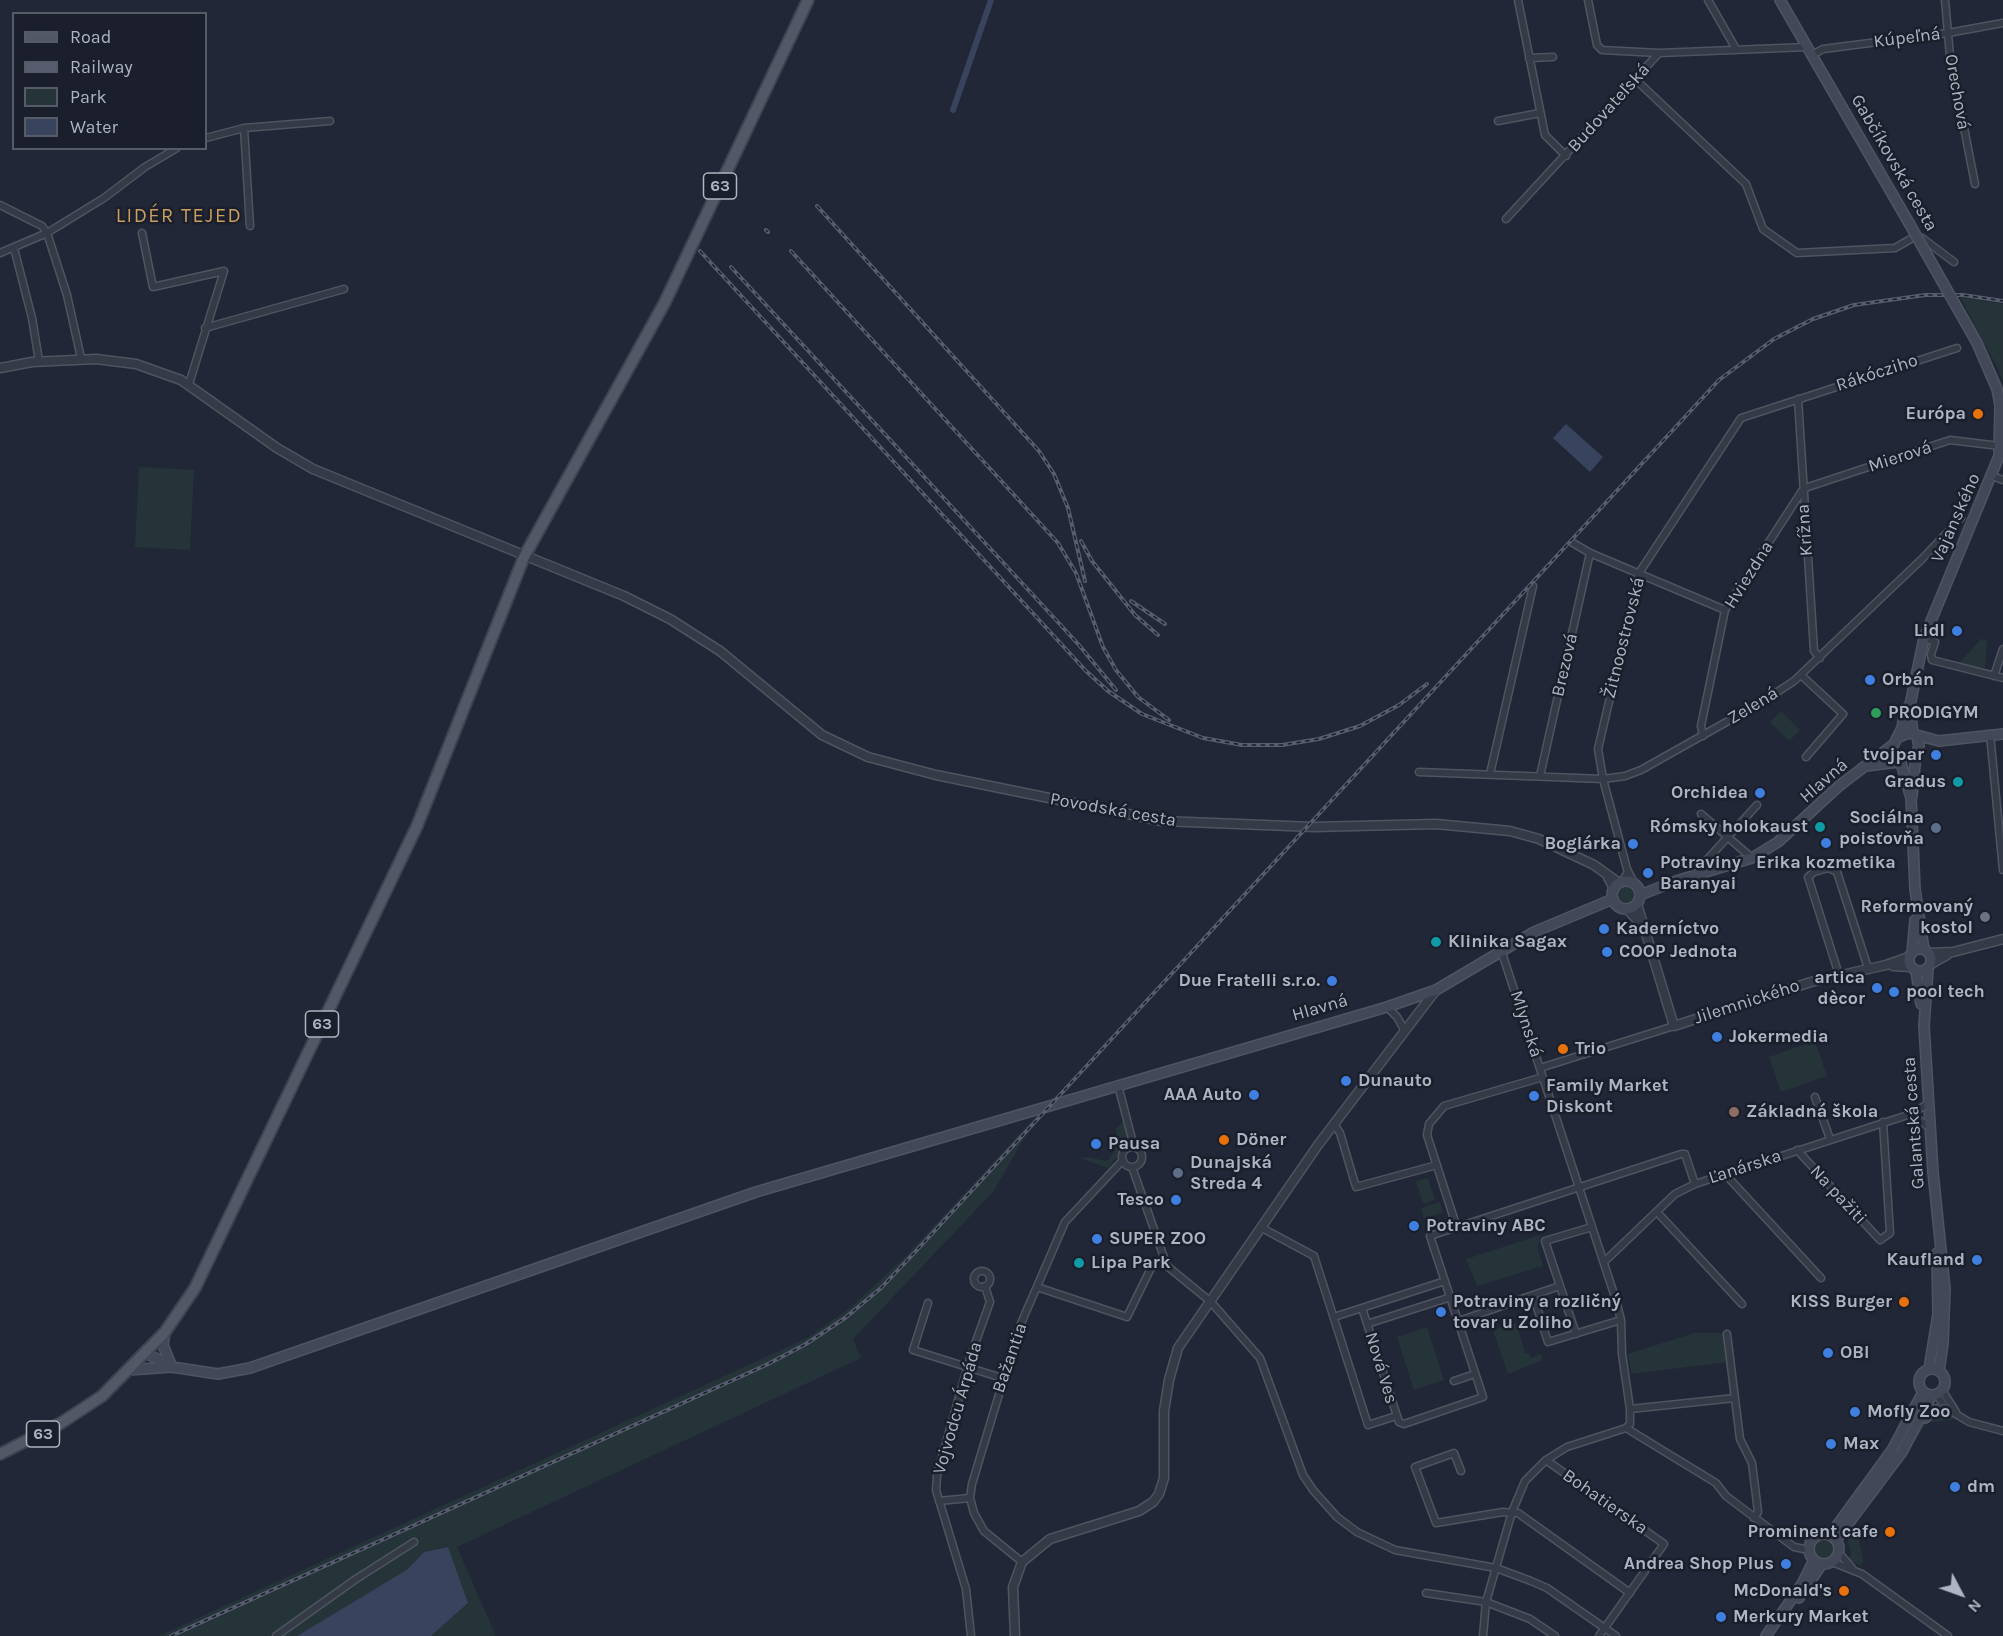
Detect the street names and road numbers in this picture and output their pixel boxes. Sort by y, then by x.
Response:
street label: Kúpeľná [1872,23,1942,53]
street label: Orechová [1940,53,1974,131]
street label: Budovateľská [1563,59,1655,157]
street label: Gabčíkovská cesta [1846,91,1942,235]
road number: 63 [704,173,736,199]
street label: Rákócziho [1833,350,1921,396]
street label: Mierová [1866,437,1934,477]
street label: Vajanského [1927,470,1985,566]
street label: Krížna [1792,503,1818,557]
street label: Hviezdna [1720,537,1778,613]
street label: Žitnoostrovská [1598,575,1650,701]
street label: Brezová [1547,631,1583,699]
street label: Zelená [1724,683,1782,729]
street label: Hlavná [1795,754,1853,808]
street label: Povodská cesta [1048,788,1178,832]
street label: Jilemnického [1692,975,1802,1029]
street label: Mlynská [1505,988,1547,1060]
street label: Hlavná [1290,990,1350,1026]
road number: 63 [306,1011,338,1037]
street label: Galantská cesta [1899,1056,1929,1190]
street label: Ľanárska [1706,1145,1784,1189]
street label: Na pažiti [1805,1161,1871,1229]
street label: Bažantia [988,1320,1032,1396]
street label: Nová Ves [1360,1330,1402,1406]
street label: Vojvodcu Árpáda [929,1339,987,1477]
road number: 63 [26,1421,60,1447]
street label: Bohatierska [1558,1465,1652,1539]

